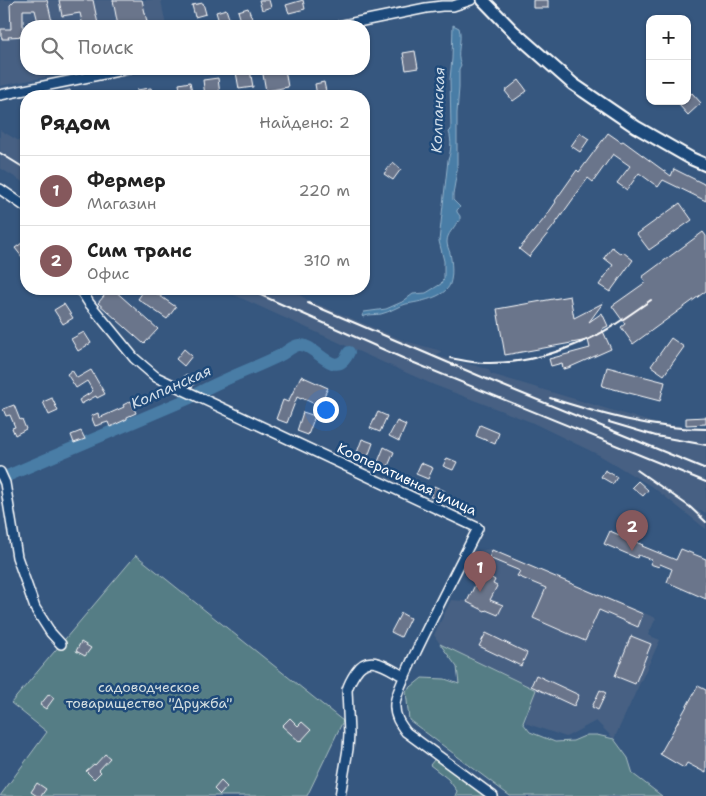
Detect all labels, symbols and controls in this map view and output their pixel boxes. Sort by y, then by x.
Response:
map controls [646,15,691,105]
button: + [646,15,691,60]
search box [20,20,370,75]
icon: search [38,34,66,62]
text: Поиск [78,35,133,60]
button: − [646,60,691,105]
water label: Колпанская [427,67,449,153]
text: Рядом [40,109,110,137]
text: Найдено: 2 [259,112,350,133]
text: Фермер [87,168,166,193]
text: 1 [52,180,60,201]
text: 220 m [298,180,350,201]
text: Магазин [87,193,156,214]
text: Сим транс [87,238,192,263]
text: 2 [50,250,62,271]
text: 310 m [303,250,350,271]
text: Офис [87,263,129,284]
water label: Колпанская [128,360,214,414]
your location [313,397,339,423]
street label: Кооперативная улица [334,439,480,519]
pin: 2 [616,510,648,551]
pin: 1 [464,551,496,592]
park label: садоводческое товарищество "Дружба" [66,678,232,712]

